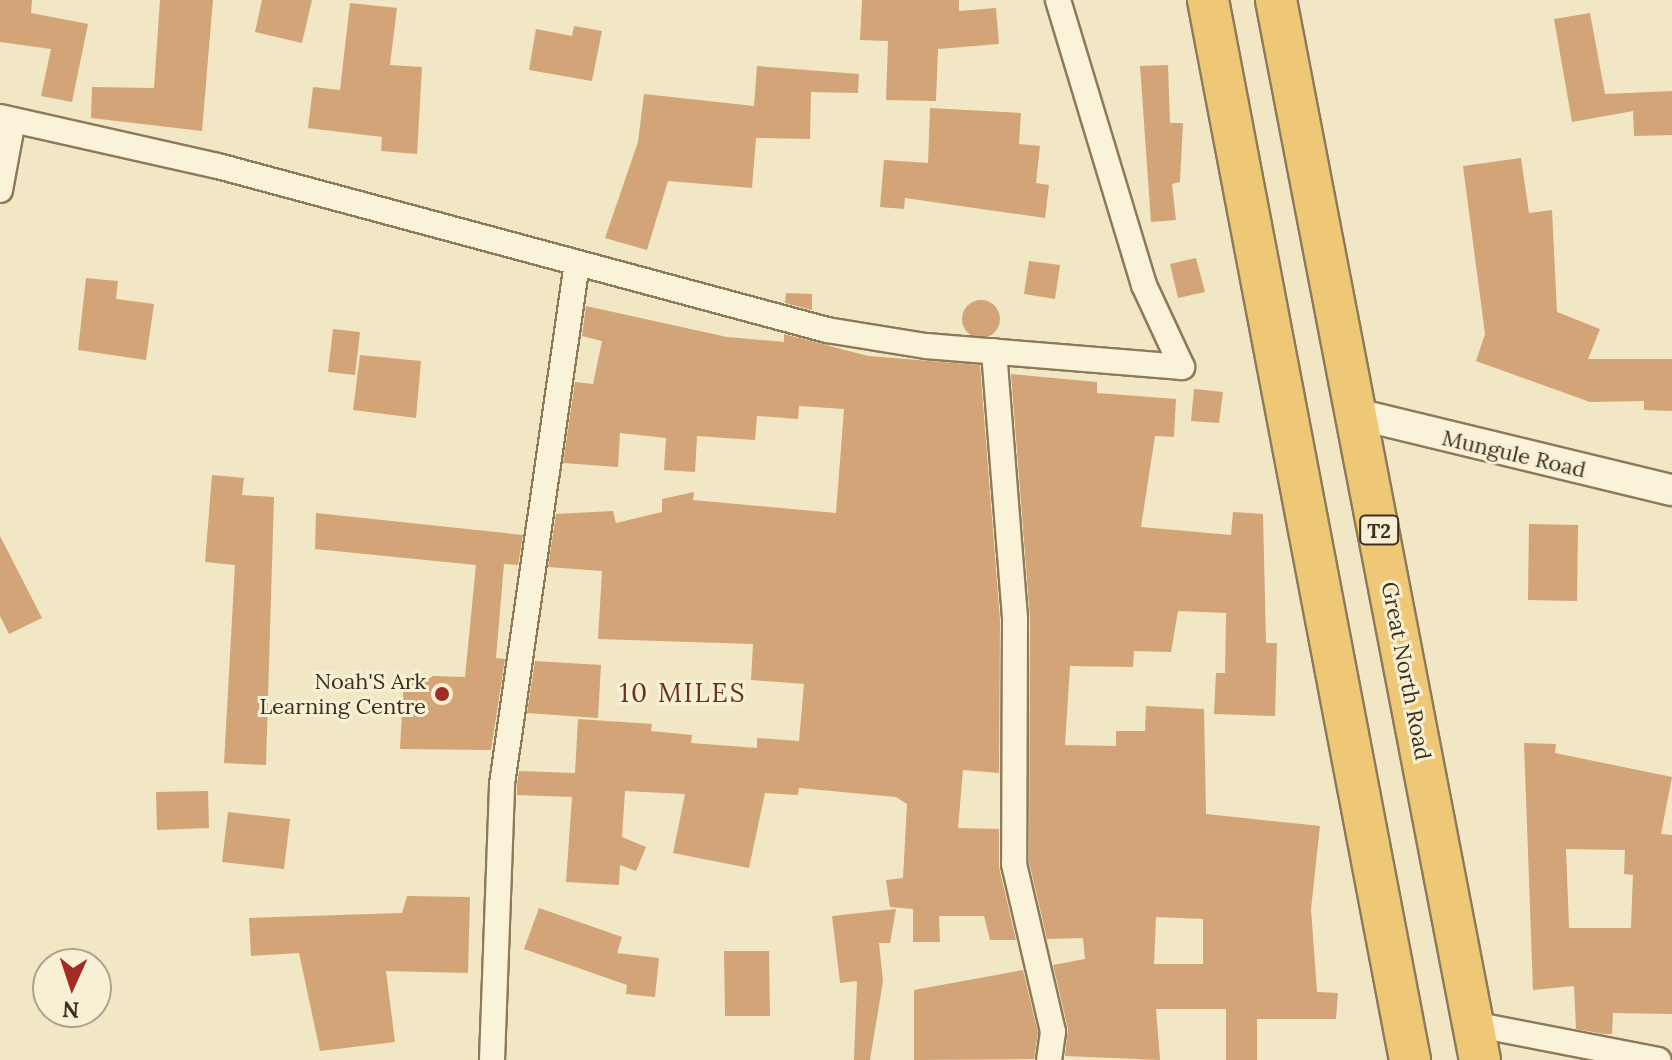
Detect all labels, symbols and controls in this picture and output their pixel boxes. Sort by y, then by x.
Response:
street label: Mungule Road [1440,425,1588,483]
road number: T2 [1359,514,1399,546]
street label: Great North Road [1376,580,1436,762]
place label: Noah'S Ark Learning Centre [259,668,426,720]
district label: 10 MILES [620,677,746,709]
marker: Noah'S Ark Learning Centre [433,685,451,703]
north arrow [32,948,112,1028]
text: N [62,996,80,1024]

